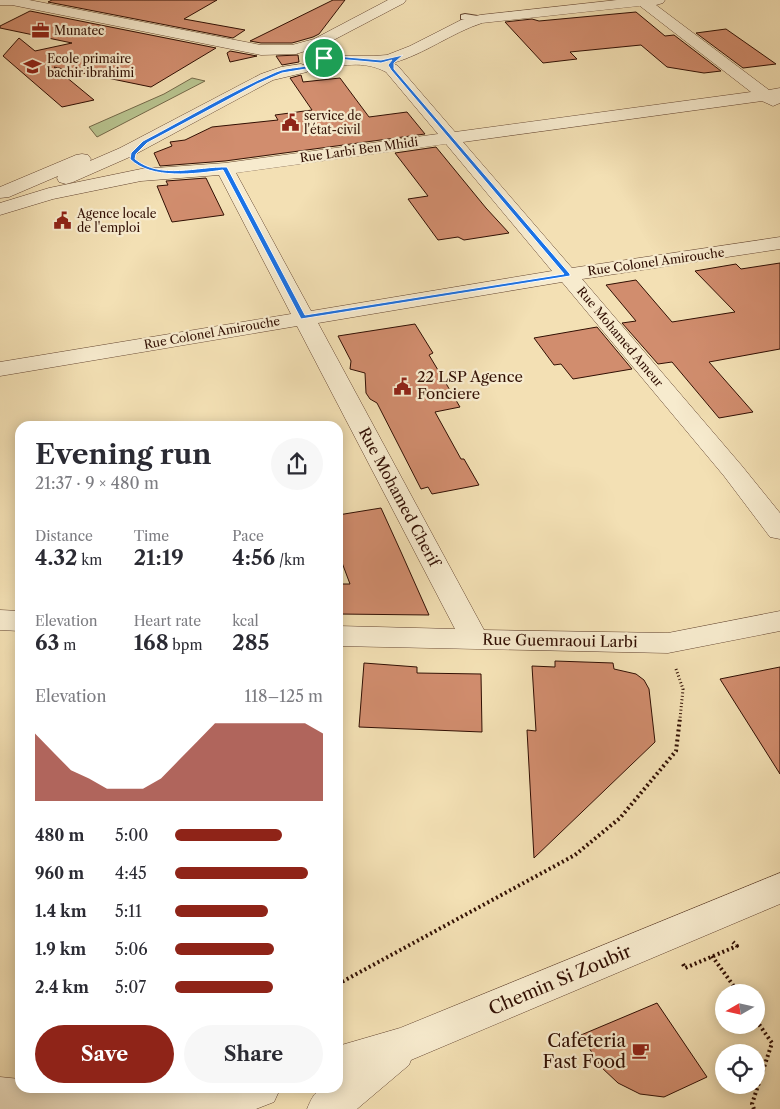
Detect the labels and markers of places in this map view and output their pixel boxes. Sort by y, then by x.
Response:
office icon: Munatec [30,21,50,41]
place label: Munatec [54,23,104,38]
pin [303,37,345,79]
place label: Ecole primaire bachir ibrahimi [47,51,135,80]
school or university icon: Ecole primaire bachir ibrahimi [23,56,43,76]
place label: service de l'état-civil [304,108,362,137]
public building icon: service de l'état-civil [280,113,300,133]
place label: Agence locale de l'emploi [76,206,157,235]
public building icon: Agence locale de l'emploi [53,211,73,231]
place label: 22 LSP Agence Fonciere [417,367,523,403]
public building icon: 22 LSP Agence Fonciere [393,376,413,396]
place label: Cafeteria Fast Food [543,1030,626,1073]
cafe icon: Cafeteria Fast Food [630,1041,650,1061]

